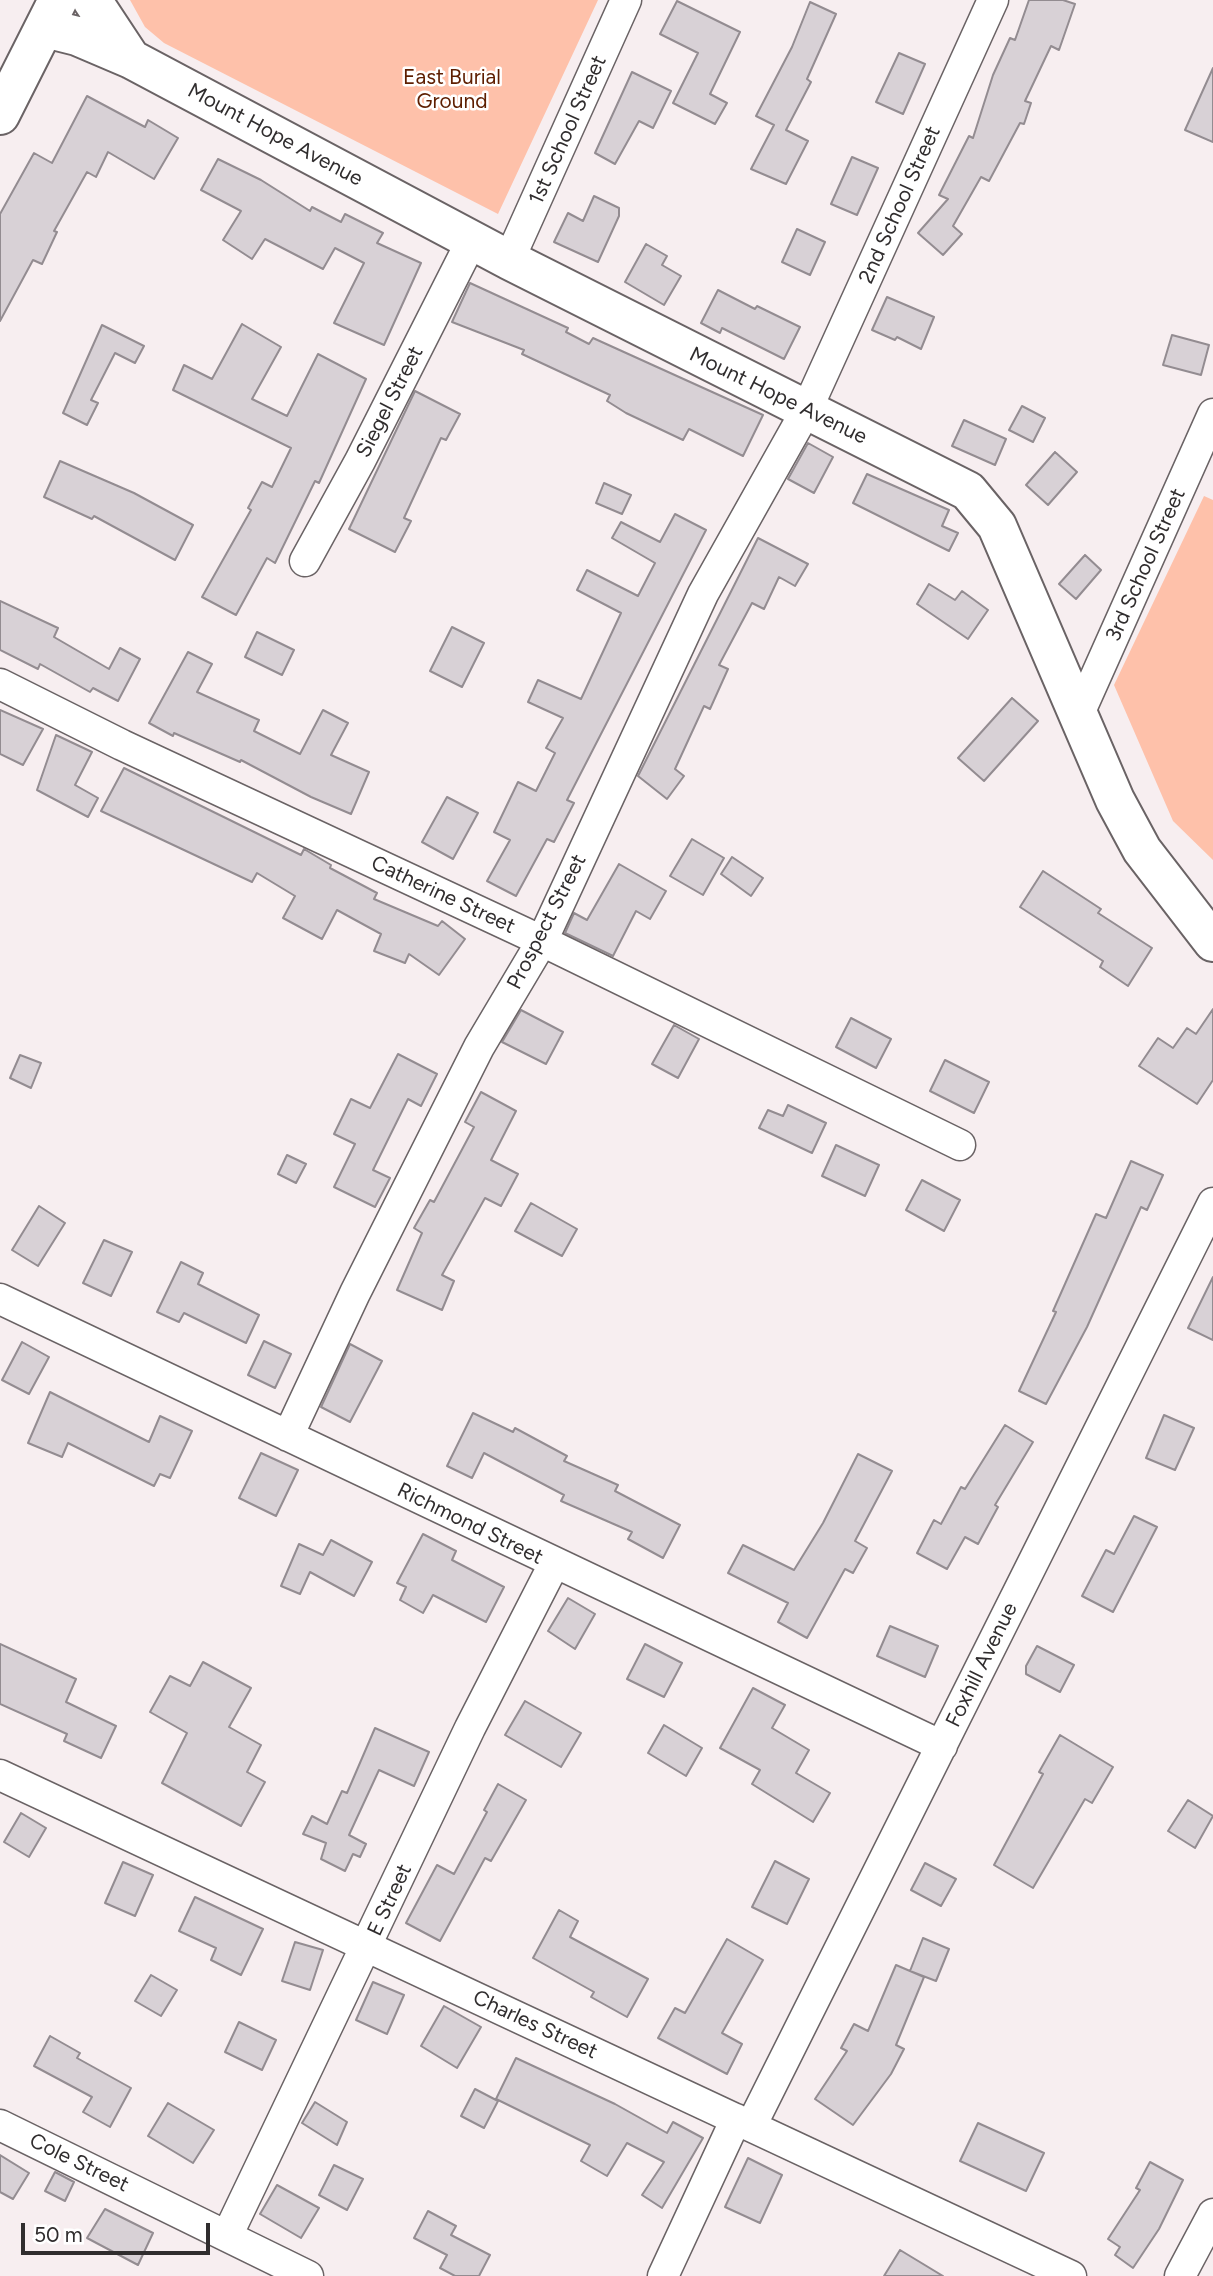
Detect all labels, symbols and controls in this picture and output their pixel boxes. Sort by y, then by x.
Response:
street label: 1st School Street [524,52,612,208]
park label: East Burial Ground [403,65,501,115]
street label: Mount Hope Avenue [183,78,367,192]
street label: 2nd School Street [854,122,946,288]
street label: Siegel Street [351,342,429,462]
street label: Mount Hope Avenue [685,342,871,450]
street label: 3rd School Street [1101,485,1191,645]
street label: Prospect Street [502,850,592,994]
street label: Catherine Street [367,851,519,939]
street label: Richmond Street [393,1478,547,1570]
street label: Foxhill Avenue [941,1599,1023,1731]
street label: E Street [362,1860,418,1940]
street label: Charles Street [469,1985,601,2065]
street label: Cole Street [25,2128,133,2198]
scale bar [24,2210,214,2254]
text: 50 m [34,2222,83,2247]

